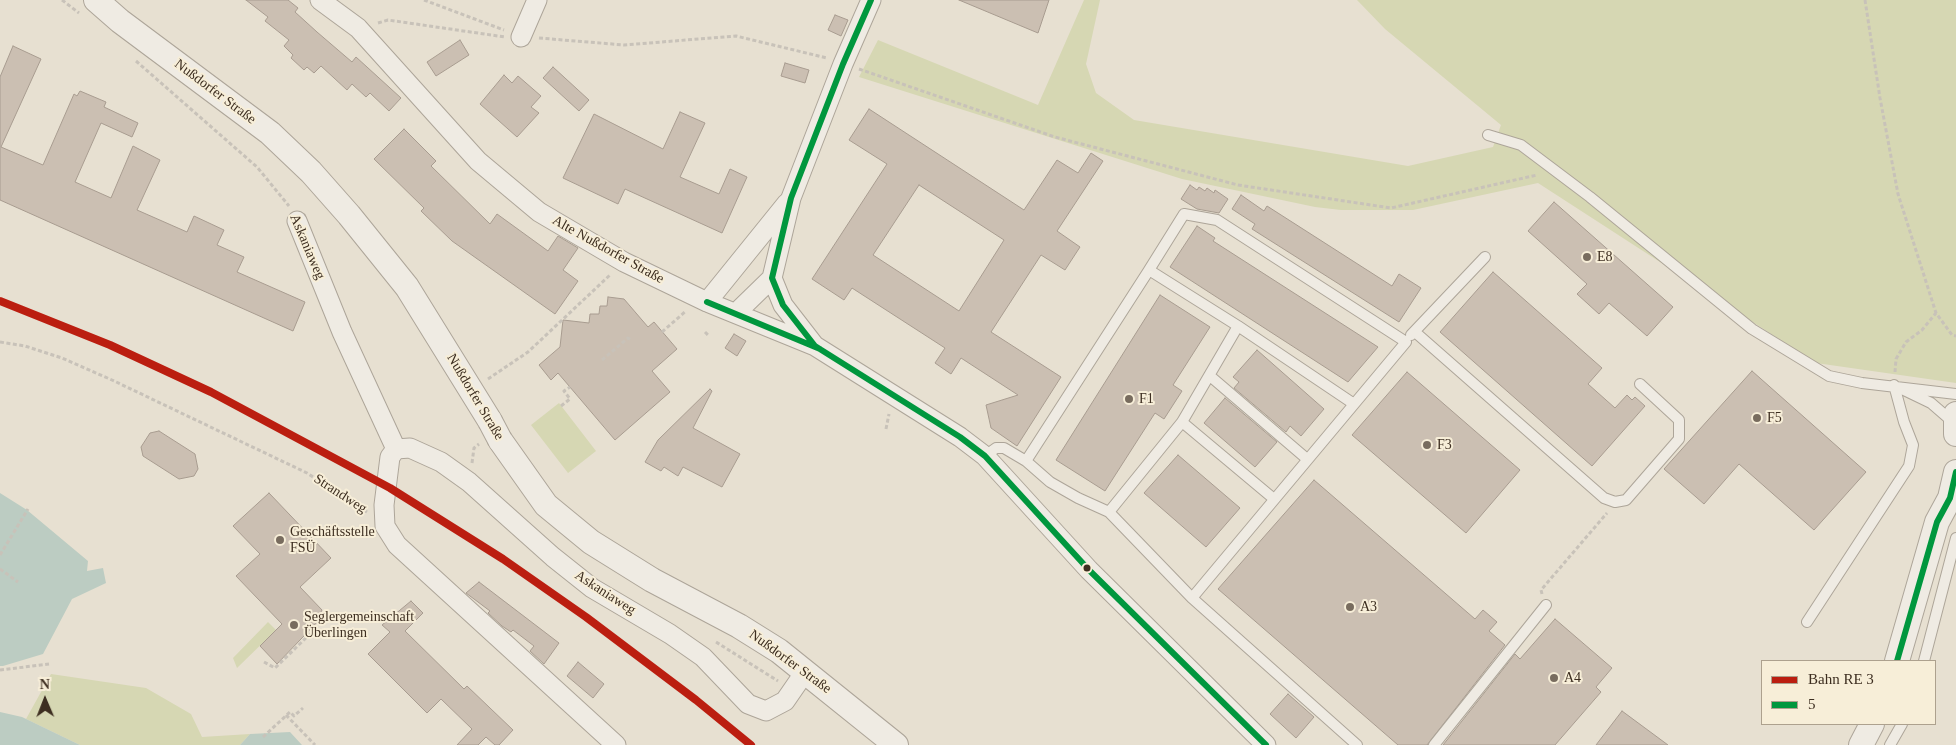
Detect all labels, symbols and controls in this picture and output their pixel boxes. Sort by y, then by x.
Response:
street label: Nußdorfer Straße [171,56,259,128]
street label: Askaniaweg [286,212,328,282]
street label: Alte Nußdorfer Straße [549,212,667,288]
place label: E8 [1597,249,1613,265]
marker: E8 [1581,251,1593,263]
street label: Nußdorfer Straße [443,351,507,443]
place label: F1 [1139,391,1154,407]
marker: F1 [1123,393,1135,405]
place label: F5 [1767,410,1782,426]
marker: F5 [1751,412,1763,424]
place label: F3 [1437,437,1452,453]
marker: F3 [1421,439,1433,451]
street label: Strandweg [310,471,370,517]
place label: Geschäftsstelle FSÜ [290,524,375,556]
marker: Geschäftsstelle FSÜ [274,534,286,546]
unlabelled marker [1082,563,1092,573]
street label: Askaniaweg [571,567,639,619]
place label: A3 [1360,599,1377,615]
marker: A3 [1344,601,1356,613]
place label: Seglergemeinschaft Überlingen [304,609,414,642]
marker: Seglergemeinschaft Überlingen [288,619,300,631]
street label: Nußdorfer Straße [746,627,834,697]
legend [1761,660,1936,725]
place label: A4 [1564,670,1581,686]
text: Bahn RE 3 [1808,671,1874,687]
marker: A4 [1548,672,1560,684]
north arrow [20,675,70,725]
text: N [40,677,50,692]
text: 5 [1808,696,1816,712]

